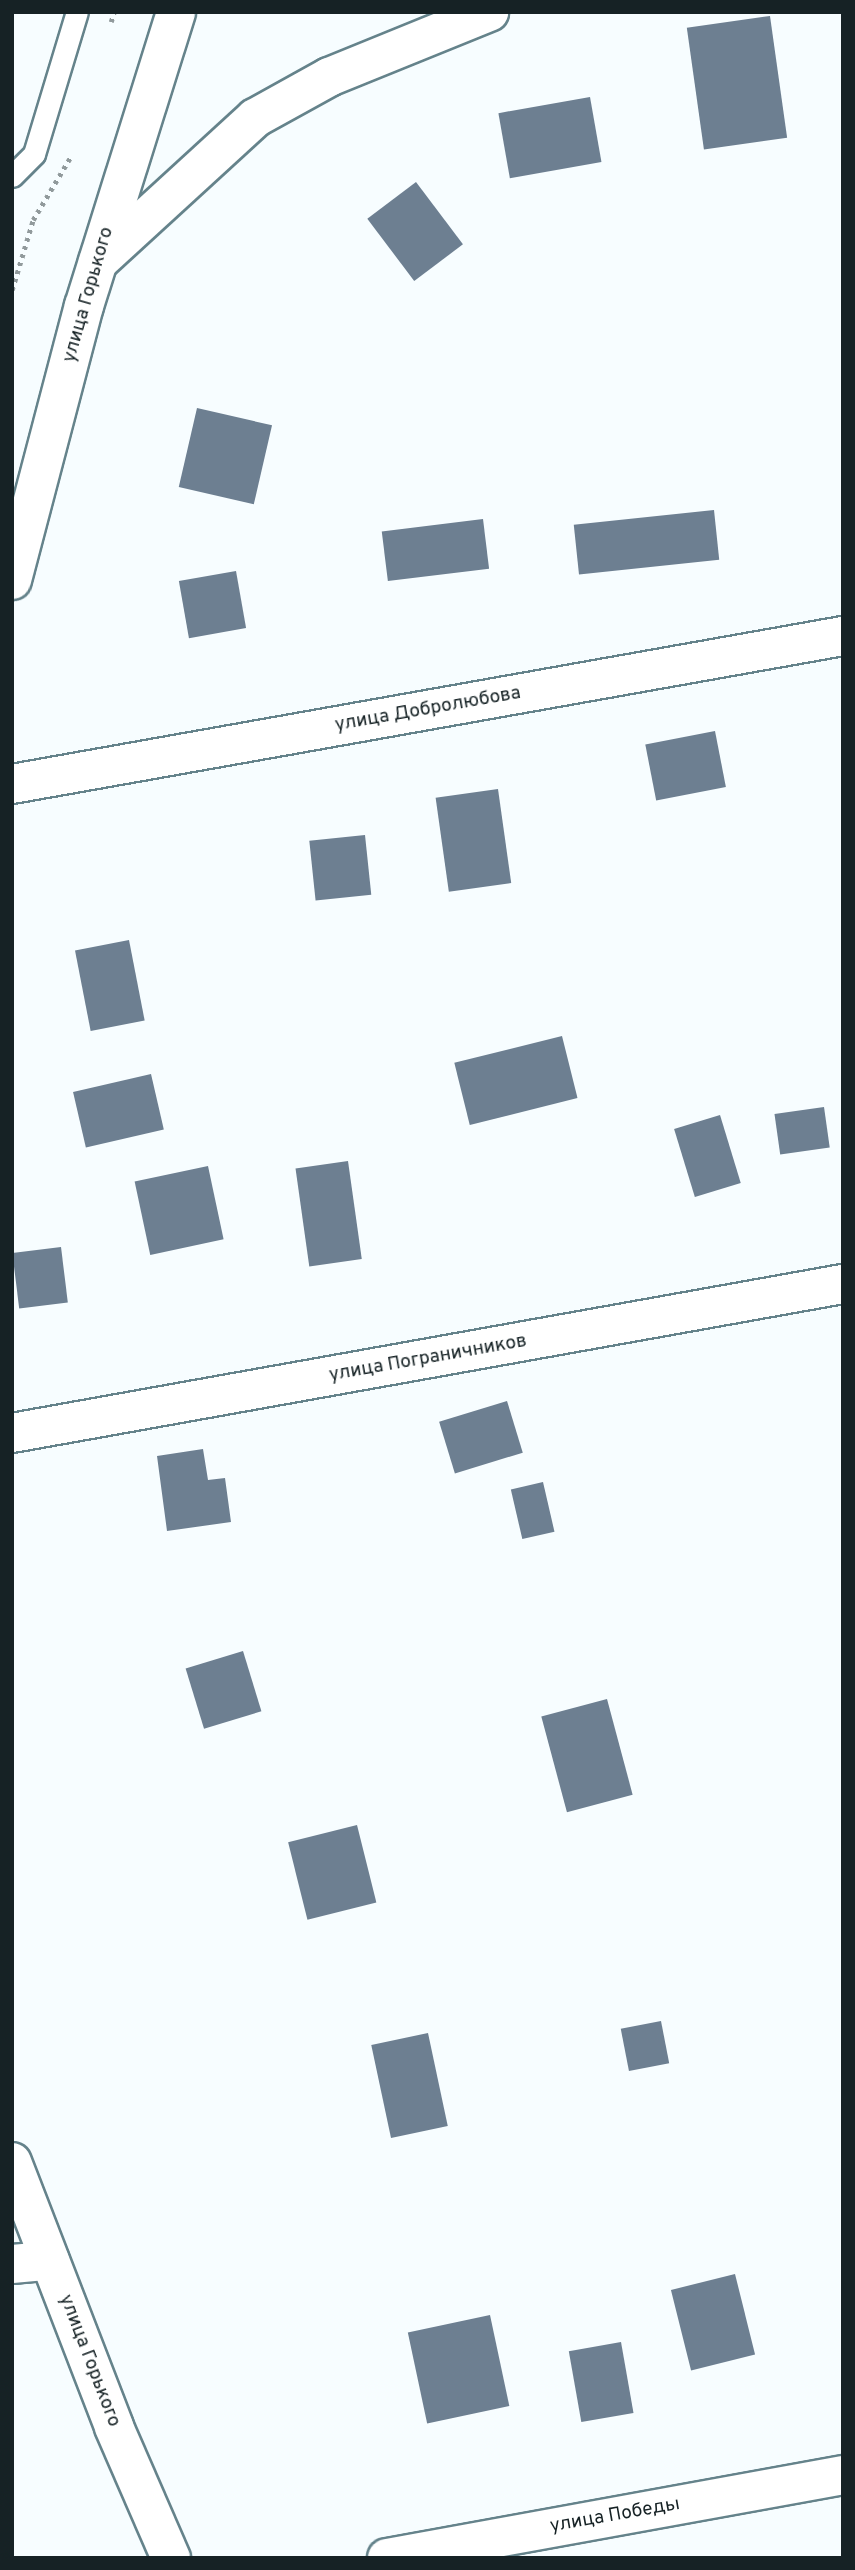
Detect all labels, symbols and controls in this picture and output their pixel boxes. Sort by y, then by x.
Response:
street label: улица Горького [59,225,119,365]
street label: улица Добролюбова [333,682,523,738]
street label: улица Пограничников [327,1330,529,1388]
street label: улица Горького [53,2292,125,2430]
street label: улица Победы [548,2493,682,2539]

